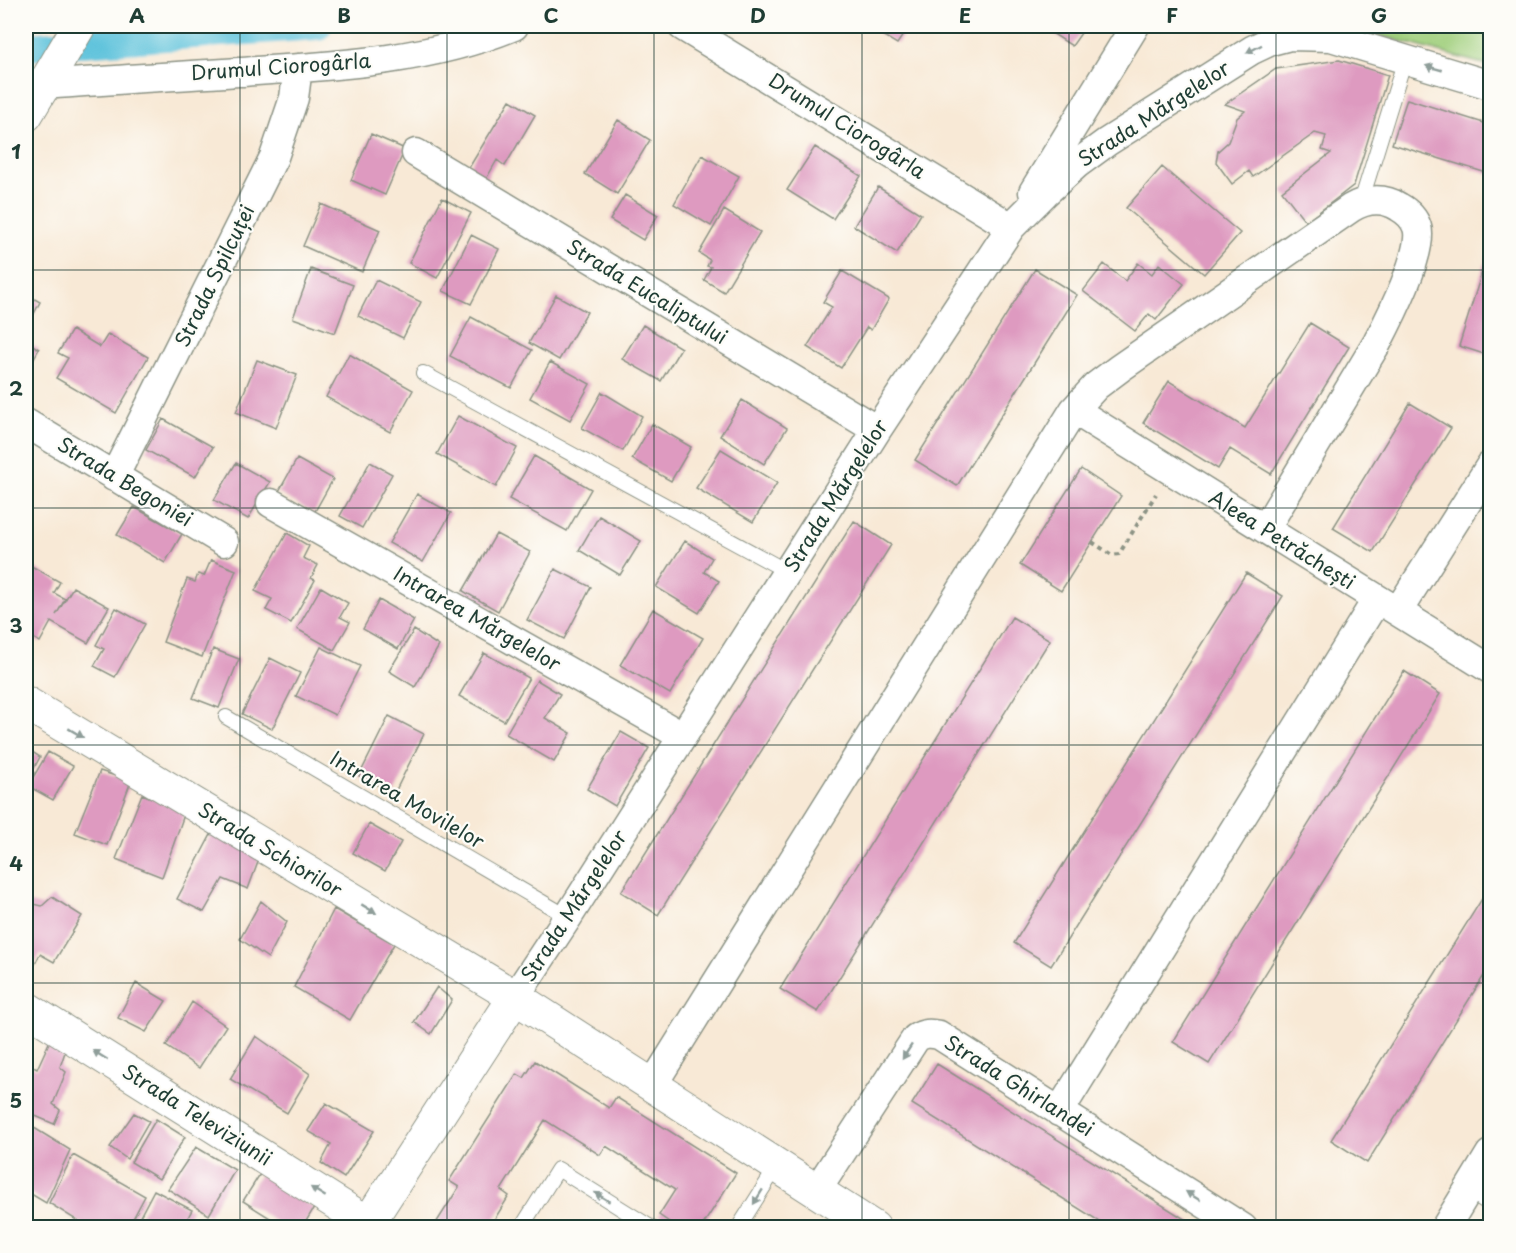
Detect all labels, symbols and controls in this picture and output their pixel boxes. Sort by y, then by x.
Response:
text: A [129,0,145,30]
text: B [337,0,351,30]
text: C [543,0,559,30]
text: D [750,0,766,30]
text: E [959,0,971,30]
text: F [1166,0,1178,30]
text: G [1371,0,1387,30]
one-way arrow [1246,44,1263,54]
street label: Drumul Ciorogârla [190,45,372,87]
street label: Strada Mărgelelor [1071,52,1236,174]
one-way arrow [1425,63,1443,72]
street label: Drumul Ciorogârla [763,65,932,186]
text: 1 [11,136,21,166]
street label: Strada Spilcuței [167,199,262,352]
street label: Strada Eucaliptului [561,231,734,351]
text: 2 [9,373,23,403]
street label: Strada Mărgelelor [776,412,895,578]
street label: Strada Begoniei [52,429,199,533]
street label: Aleea Petrăchești [1204,482,1361,596]
street label: Intrarea Mărgelelor [388,558,567,679]
text: 3 [9,610,23,640]
one-way arrow [68,728,84,739]
street label: Intrarea Movilelor [325,743,491,856]
street label: Strada Schiorilor [193,794,349,904]
street label: Strada Mărgelelor [513,823,634,987]
text: 4 [9,848,23,878]
one-way arrow [361,904,377,915]
street label: Strada Ghirlandei [939,1027,1100,1143]
one-way arrow [902,1044,913,1060]
one-way arrow [92,1049,108,1060]
street label: Strada Televiziunii [117,1056,278,1172]
text: 5 [10,1085,22,1115]
one-way arrow [310,1187,326,1198]
one-way arrow [752,1188,763,1205]
one-way arrow [594,1191,610,1202]
one-way arrow [1185,1191,1202,1202]

